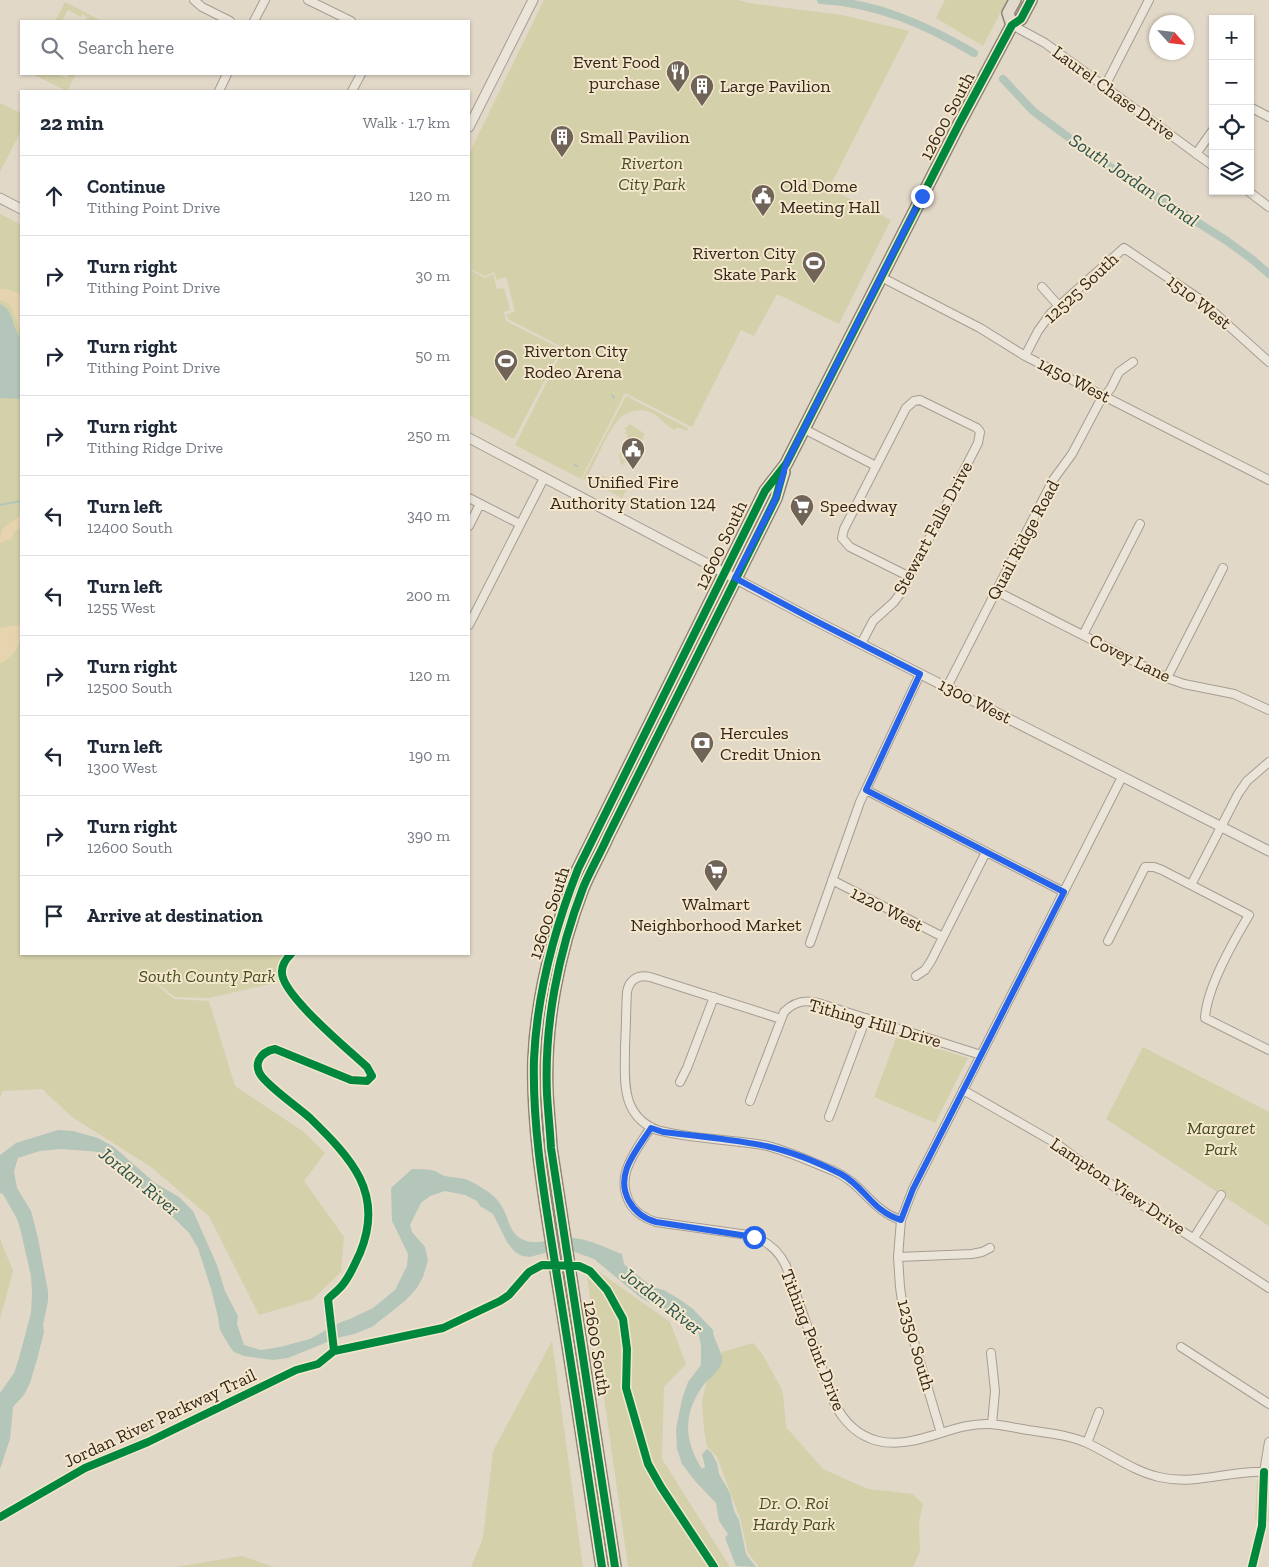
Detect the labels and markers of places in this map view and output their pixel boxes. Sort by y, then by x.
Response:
place label: Event Food purchase [573,51,660,94]
restaurant icon: Event Food purchase [665,59,691,93]
building icon: Large Pavilion [689,73,715,107]
place label: Large Pavilion [720,75,831,97]
building icon: Small Pavilion [549,124,575,158]
place label: Small Pavilion [580,126,690,148]
place label: Old Dome Meeting Hall [780,175,880,218]
public building icon: Old Dome Meeting Hall [750,183,776,217]
place label: Riverton City Skate Park [692,242,797,285]
sports icon: Riverton City Skate Park [801,250,827,284]
place label: Riverton City Rodeo Arena [524,340,628,383]
sports icon: Riverton City Rodeo Arena [493,348,519,382]
public building icon: Unified Fire Authority Station 124 [620,436,646,470]
place label: Unified Fire Authority Station 124 [550,471,716,514]
supermarket icon: Speedway [789,493,815,527]
place label: Speedway [820,495,898,517]
place label: Hercules Credit Union [720,722,821,765]
bank icon: Hercules Credit Union [689,730,715,764]
supermarket icon: Walmart Neighborhood Market [703,858,729,892]
place label: Walmart Neighborhood Market [630,893,802,936]

